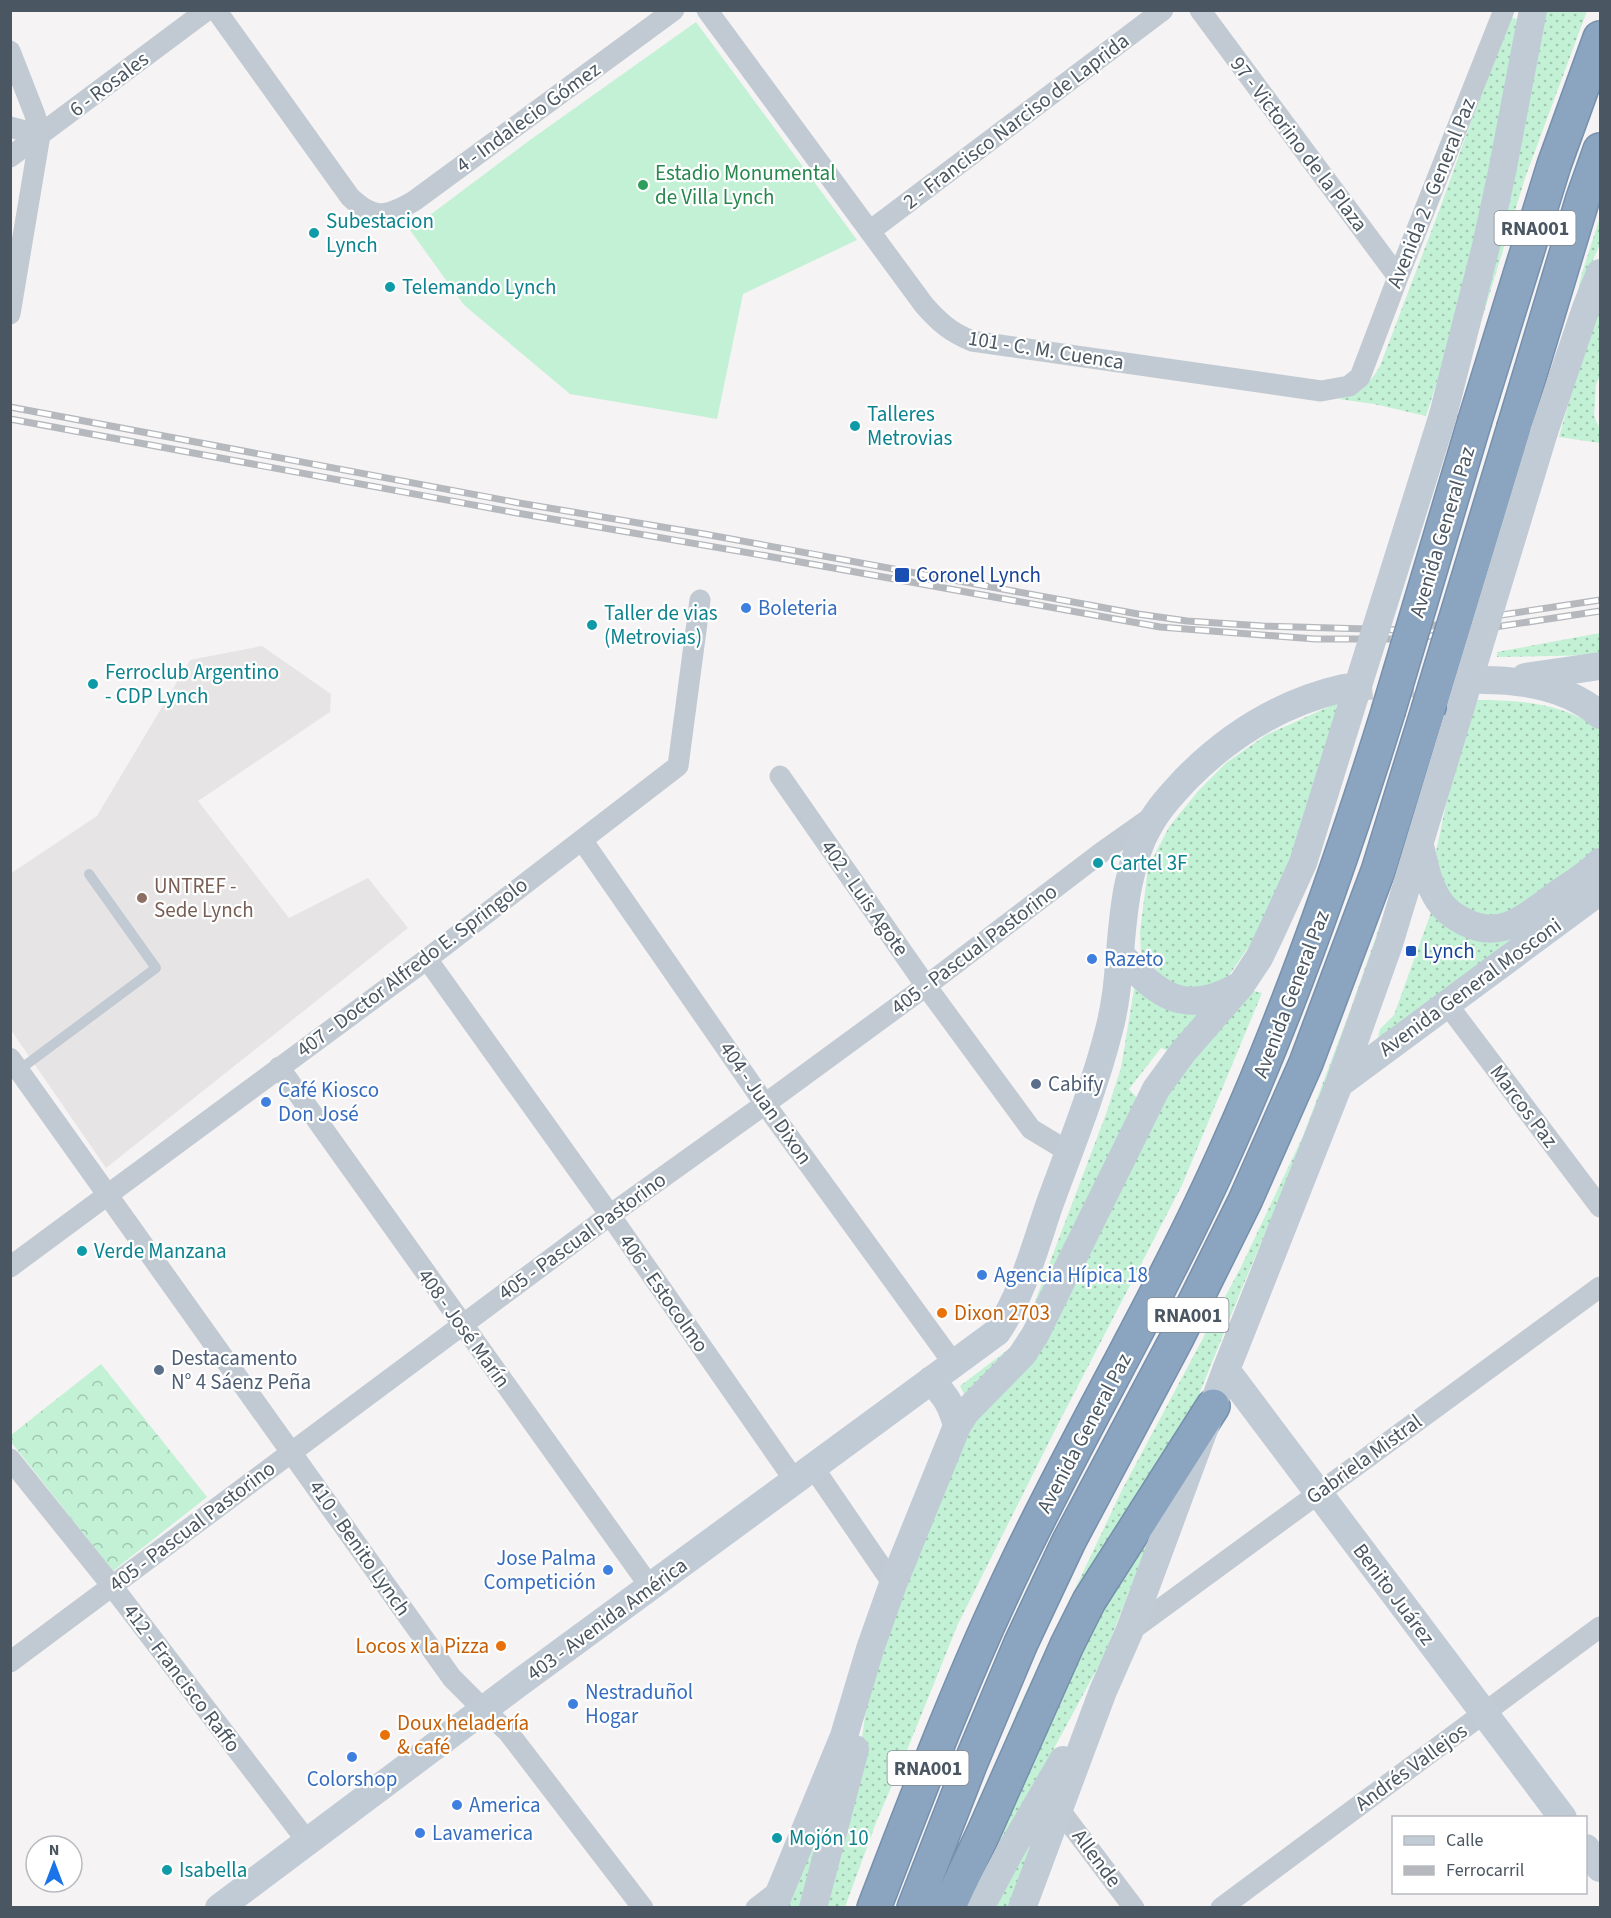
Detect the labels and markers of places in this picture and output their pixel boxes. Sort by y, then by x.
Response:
place label: Estadio Monumental de Villa Lynch [655,158,836,212]
marker: Estadio Monumental de Villa Lynch [636,178,650,192]
place label: Subestacion Lynch [326,206,434,260]
marker: Subestacion Lynch [307,226,321,240]
place label: Telemando Lynch [402,272,557,302]
marker: Telemando Lynch [383,280,397,294]
place label: Talleres Metrovias [867,399,953,453]
marker: Talleres Metrovias [848,419,862,433]
place label: Coronel Lynch [916,560,1041,590]
marker: Coronel Lynch [893,566,911,584]
place label: Boleteria [758,593,838,623]
place label: Taller de vias (Metrovias) [604,598,718,652]
marker: Boleteria [739,601,753,615]
marker: Taller de vias (Metrovias) [585,618,599,632]
place label: Ferroclub Argentino - CDP Lynch [105,657,279,711]
marker: Ferroclub Argentino - CDP Lynch [86,677,100,691]
place label: Cartel 3F [1110,848,1187,878]
marker: Cartel 3F [1091,856,1105,870]
place label: UNTREF - Sede Lynch [154,871,254,925]
marker: UNTREF - Sede Lynch [135,891,149,905]
place label: Lynch [1423,936,1475,966]
place label: Razeto [1104,944,1164,974]
marker: Lynch [1404,944,1418,958]
marker: Razeto [1085,952,1099,966]
place label: Cabify [1048,1069,1103,1099]
place label: Café Kiosco Don José [278,1075,379,1129]
marker: Cabify [1029,1077,1043,1091]
marker: Café Kiosco Don José [259,1095,273,1109]
place label: Verde Manzana [94,1236,227,1266]
marker: Verde Manzana [75,1244,89,1258]
place label: Agencia Hípica 18 [994,1260,1148,1290]
marker: Agencia Hípica 18 [975,1268,989,1282]
place label: Dixon 2703 [954,1298,1050,1328]
marker: Dixon 2703 [935,1306,949,1320]
place label: Destacamento N° 4 Sáenz Peña [171,1343,311,1397]
marker: Destacamento N° 4 Sáenz Peña [152,1363,166,1377]
place label: Jose Palma Competición [483,1543,596,1597]
marker: Jose Palma Competición [601,1563,615,1577]
place label: Locos x la Pizza [355,1631,489,1661]
marker: Locos x la Pizza [494,1639,508,1653]
place label: Nestraduñol Hogar [585,1677,693,1731]
marker: Nestraduñol Hogar [566,1697,580,1711]
place label: Doux heladería & café [397,1708,529,1762]
marker: Doux heladería & café [378,1728,392,1742]
marker: Colorshop [345,1750,359,1764]
place label: Colorshop [307,1764,397,1794]
place label: America [469,1790,541,1820]
marker: America [450,1798,464,1812]
place label: Lavamerica [432,1818,533,1848]
place label: Mojón 10 [789,1823,869,1853]
marker: Lavamerica [413,1826,427,1840]
marker: Mojón 10 [770,1831,784,1845]
place label: Isabella [179,1855,247,1885]
marker: Isabella [160,1863,174,1877]

